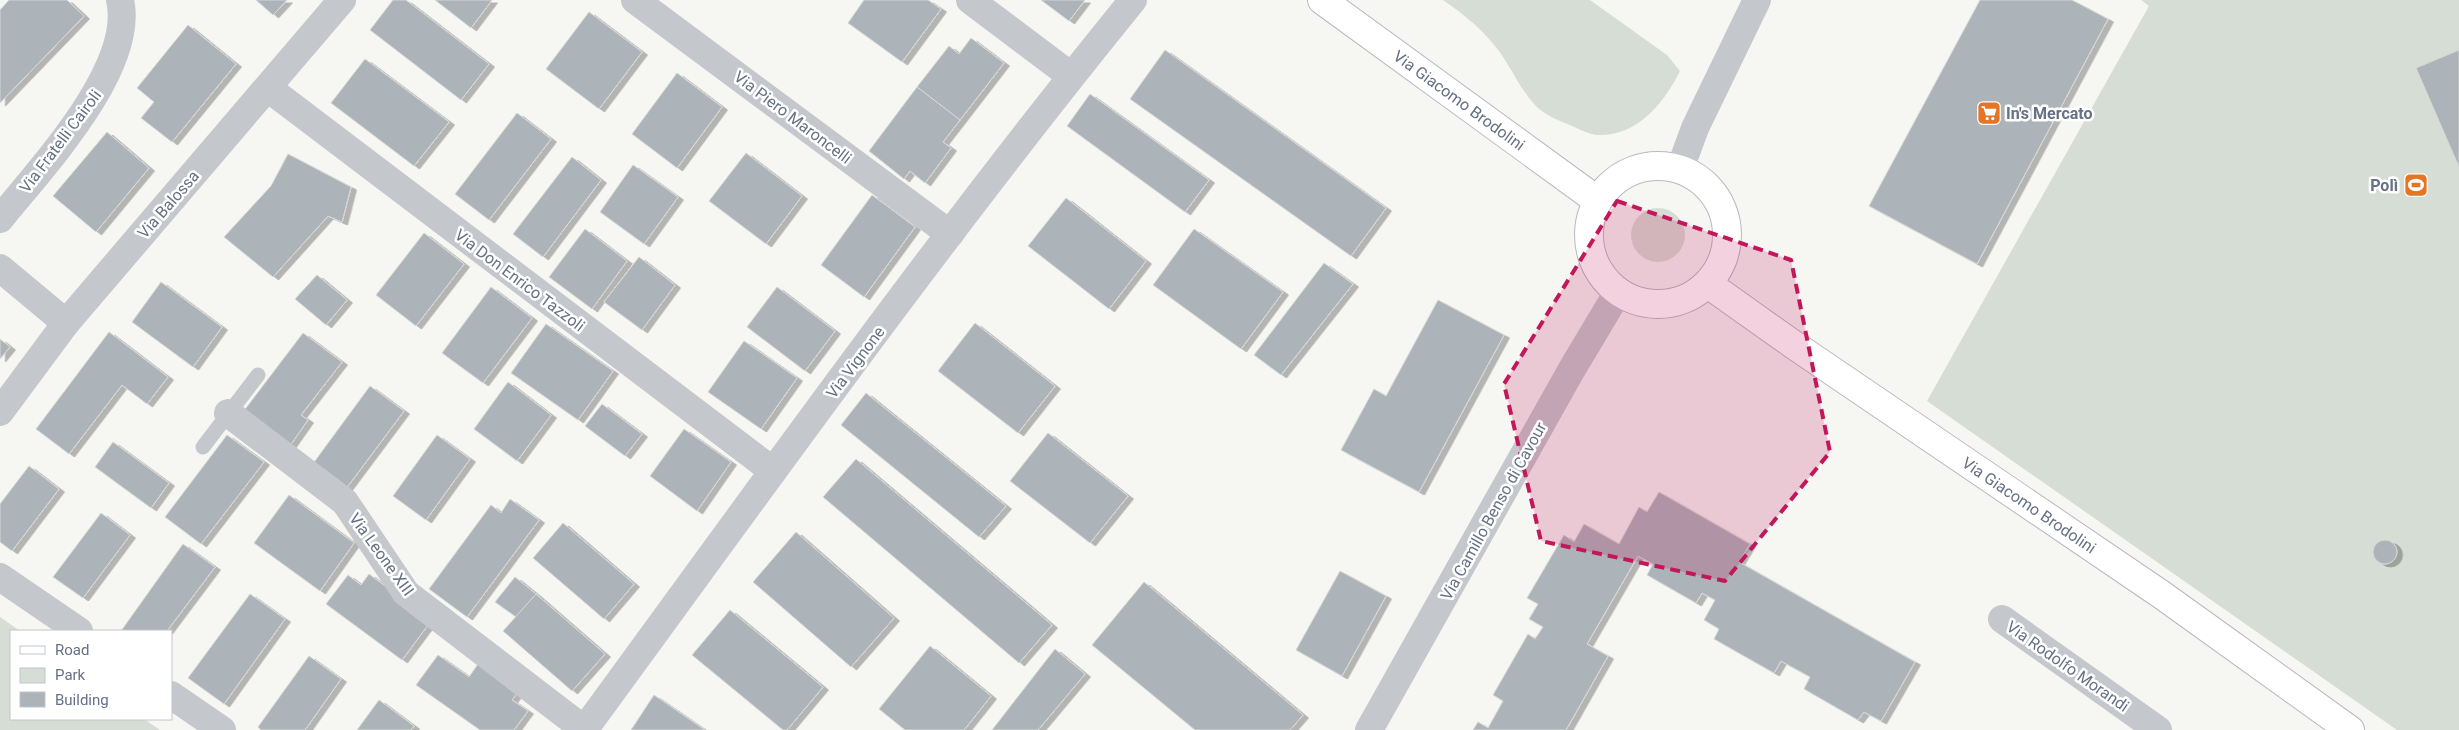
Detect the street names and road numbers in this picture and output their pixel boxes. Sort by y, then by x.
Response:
street label: Via Giacomo Brodolini [1390,46,1529,155]
street label: Via Piero Maroncelli [730,67,855,168]
street label: Via Fratelli Cairoli [16,86,105,196]
street label: Via Balossa [134,167,203,242]
street label: Via Don Enrico Tazzoli [451,225,588,335]
street label: Via Vignone [822,323,889,402]
street label: Via Camillo Benso di Cavour [1437,419,1551,603]
street label: Via Giacomo Brodolini [1958,453,2100,558]
street label: Via Leone XIII [345,509,418,599]
street label: Via Rodolfo Morandi [2003,617,2133,716]

